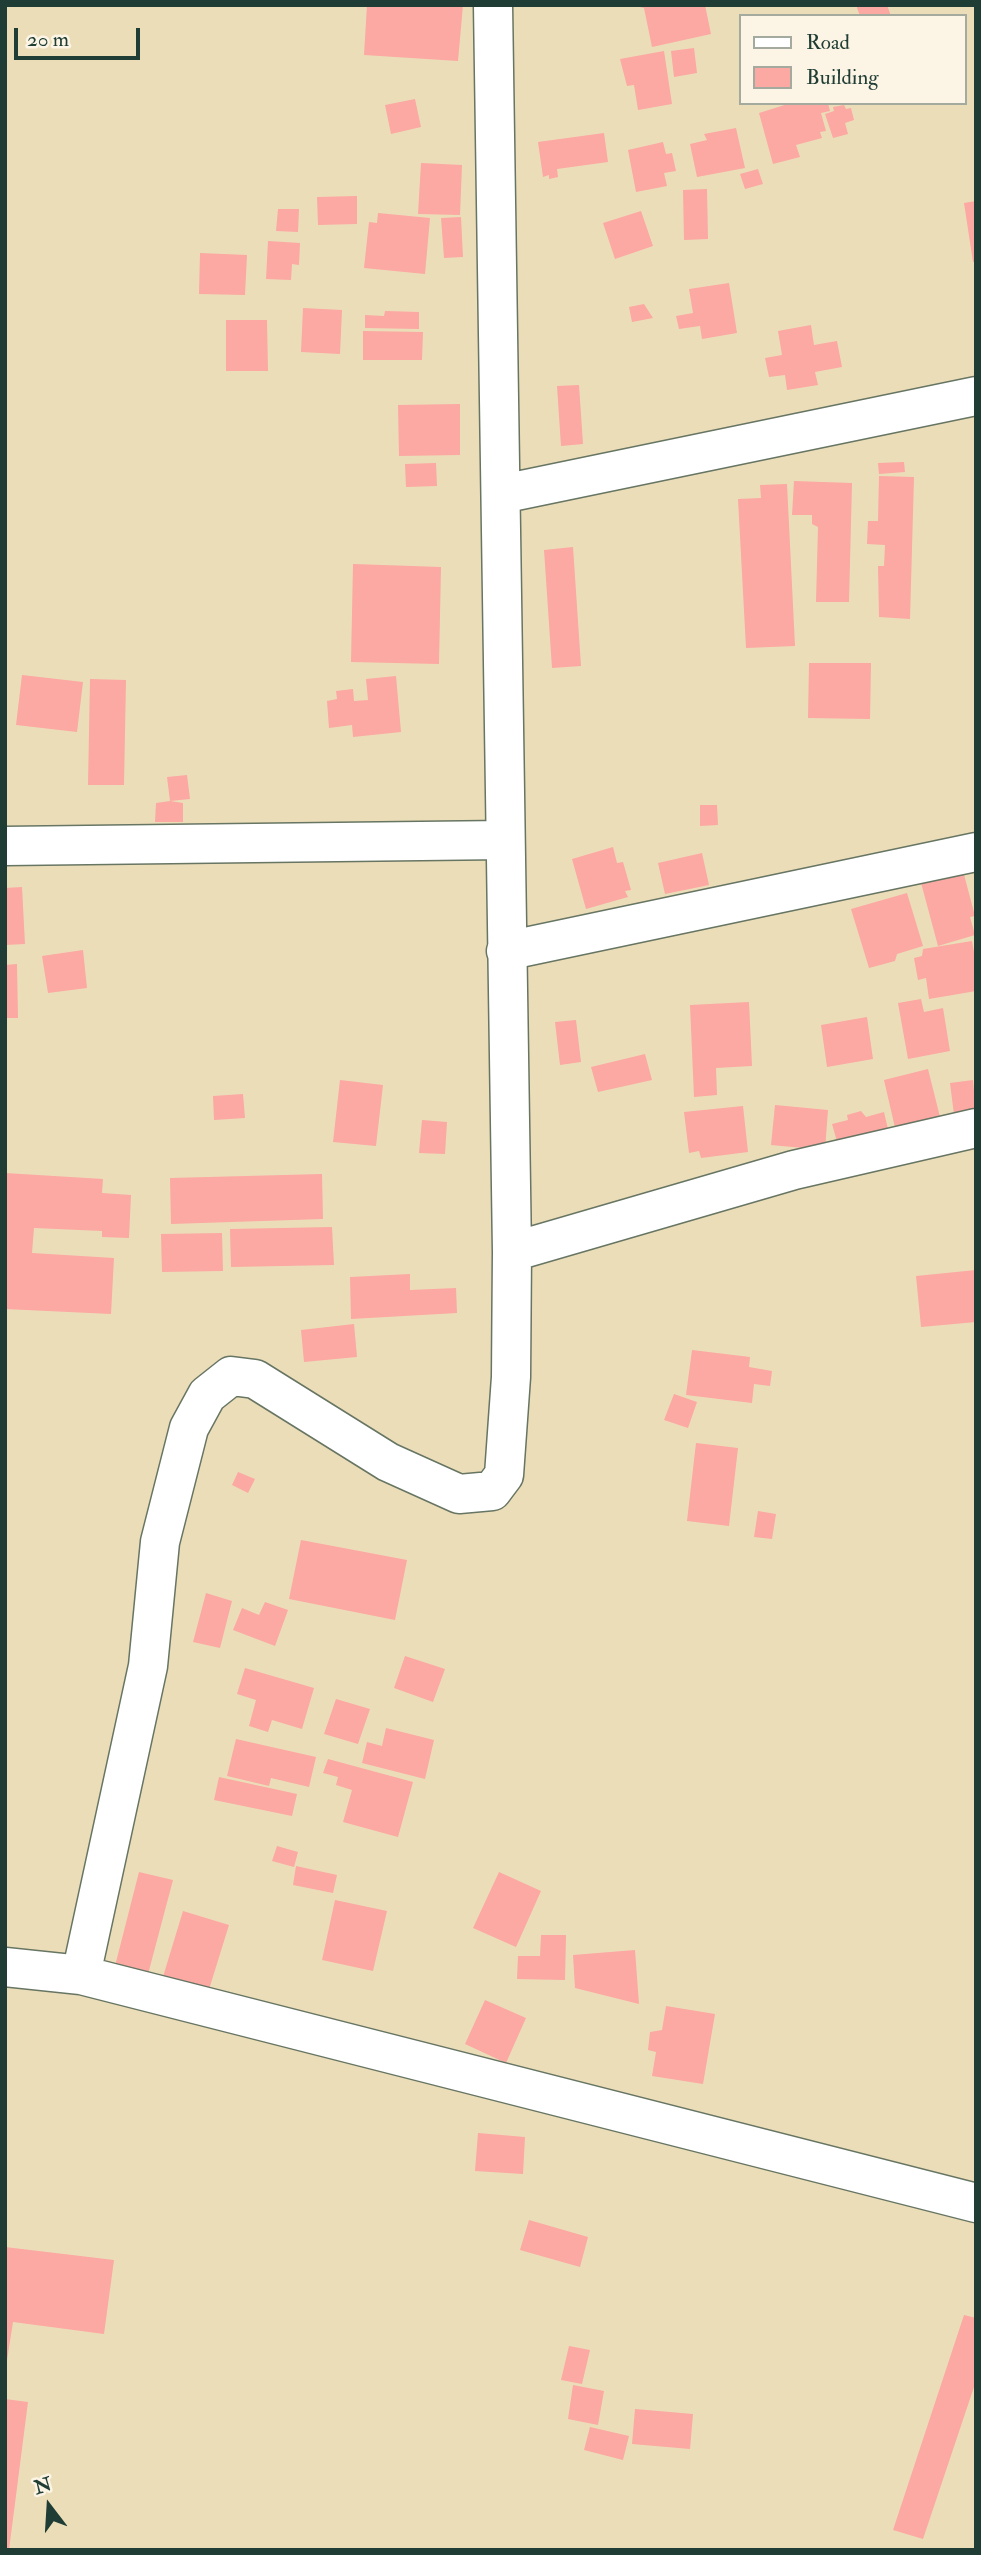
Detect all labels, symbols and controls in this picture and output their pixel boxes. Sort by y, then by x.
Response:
scale bar [18,14,144,58]
legend [740,14,967,105]
text: 20 m [27,26,69,53]
text: Road [806,29,850,56]
text: Building [806,64,879,91]
north arrow [14,2471,84,2541]
text: N [31,2472,54,2500]

